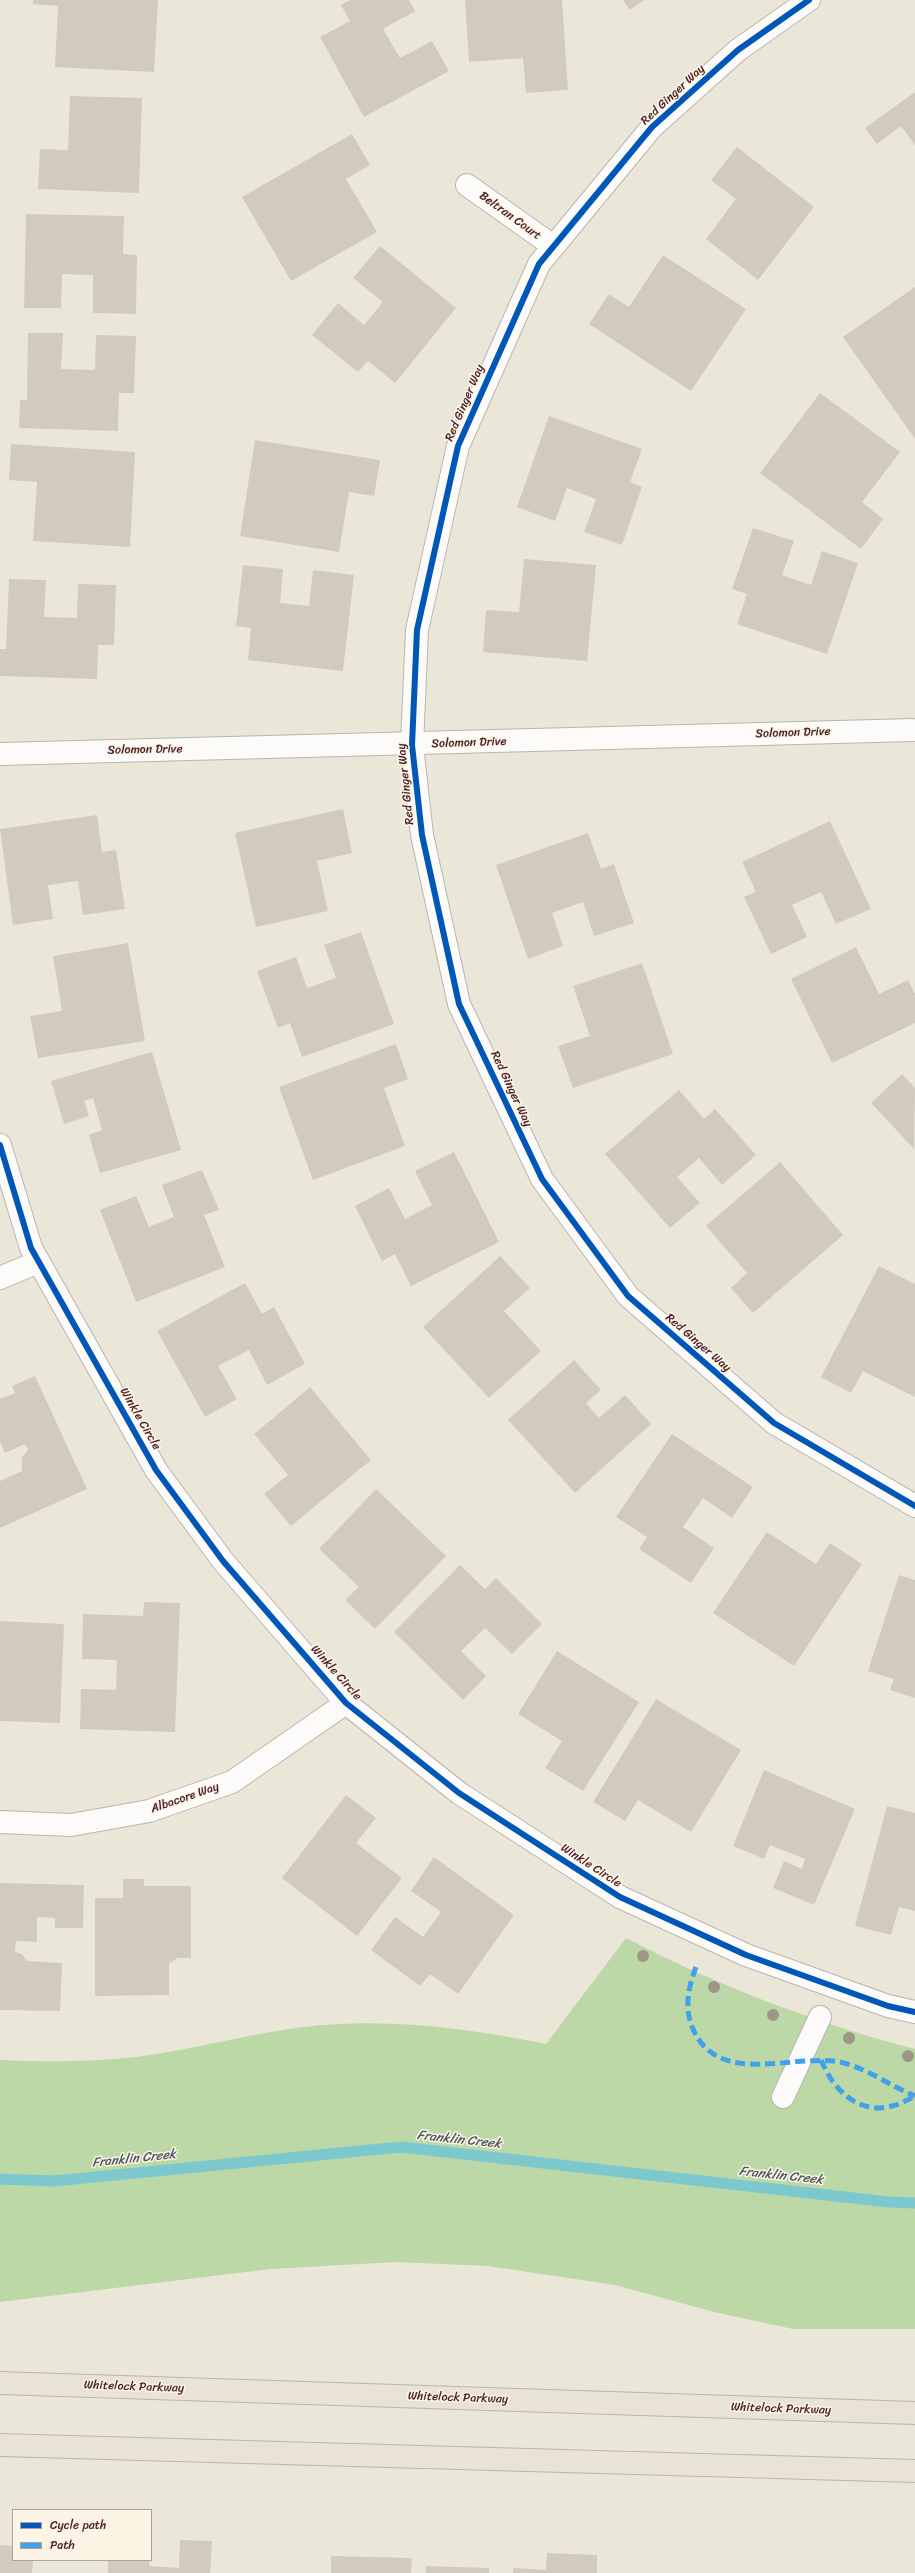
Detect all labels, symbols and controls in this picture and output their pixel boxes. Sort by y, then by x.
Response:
street label: Red Ginger Way [638,62,708,128]
street label: Beltran Court [476,189,544,243]
street label: Red Ginger Way [442,362,488,444]
street label: Solomon Drive [755,724,831,742]
street label: Solomon Drive [431,734,507,752]
street label: Solomon Drive [107,742,183,758]
street label: Red Ginger Way [395,743,417,825]
street label: Red Ginger Way [487,1049,535,1129]
street label: Red Ginger Way [662,1311,734,1375]
street label: Winkle Circle [116,1385,164,1453]
street label: Winkle Circle [307,1642,365,1704]
street label: Albacore Way [149,1780,221,1816]
street label: Winkle Circle [558,1841,624,1891]
water label: Franklin Creek [416,2128,502,2152]
water label: Franklin Creek [91,2147,177,2171]
water label: Franklin Creek [738,2164,824,2188]
street label: Whitelock Parkway [84,2378,184,2396]
street label: Whitelock Parkway [408,2389,508,2407]
street label: Whitelock Parkway [731,2400,831,2418]
legend [12,2509,152,2561]
text: Cycle path [50,2514,106,2536]
text: Path [50,2534,75,2556]

